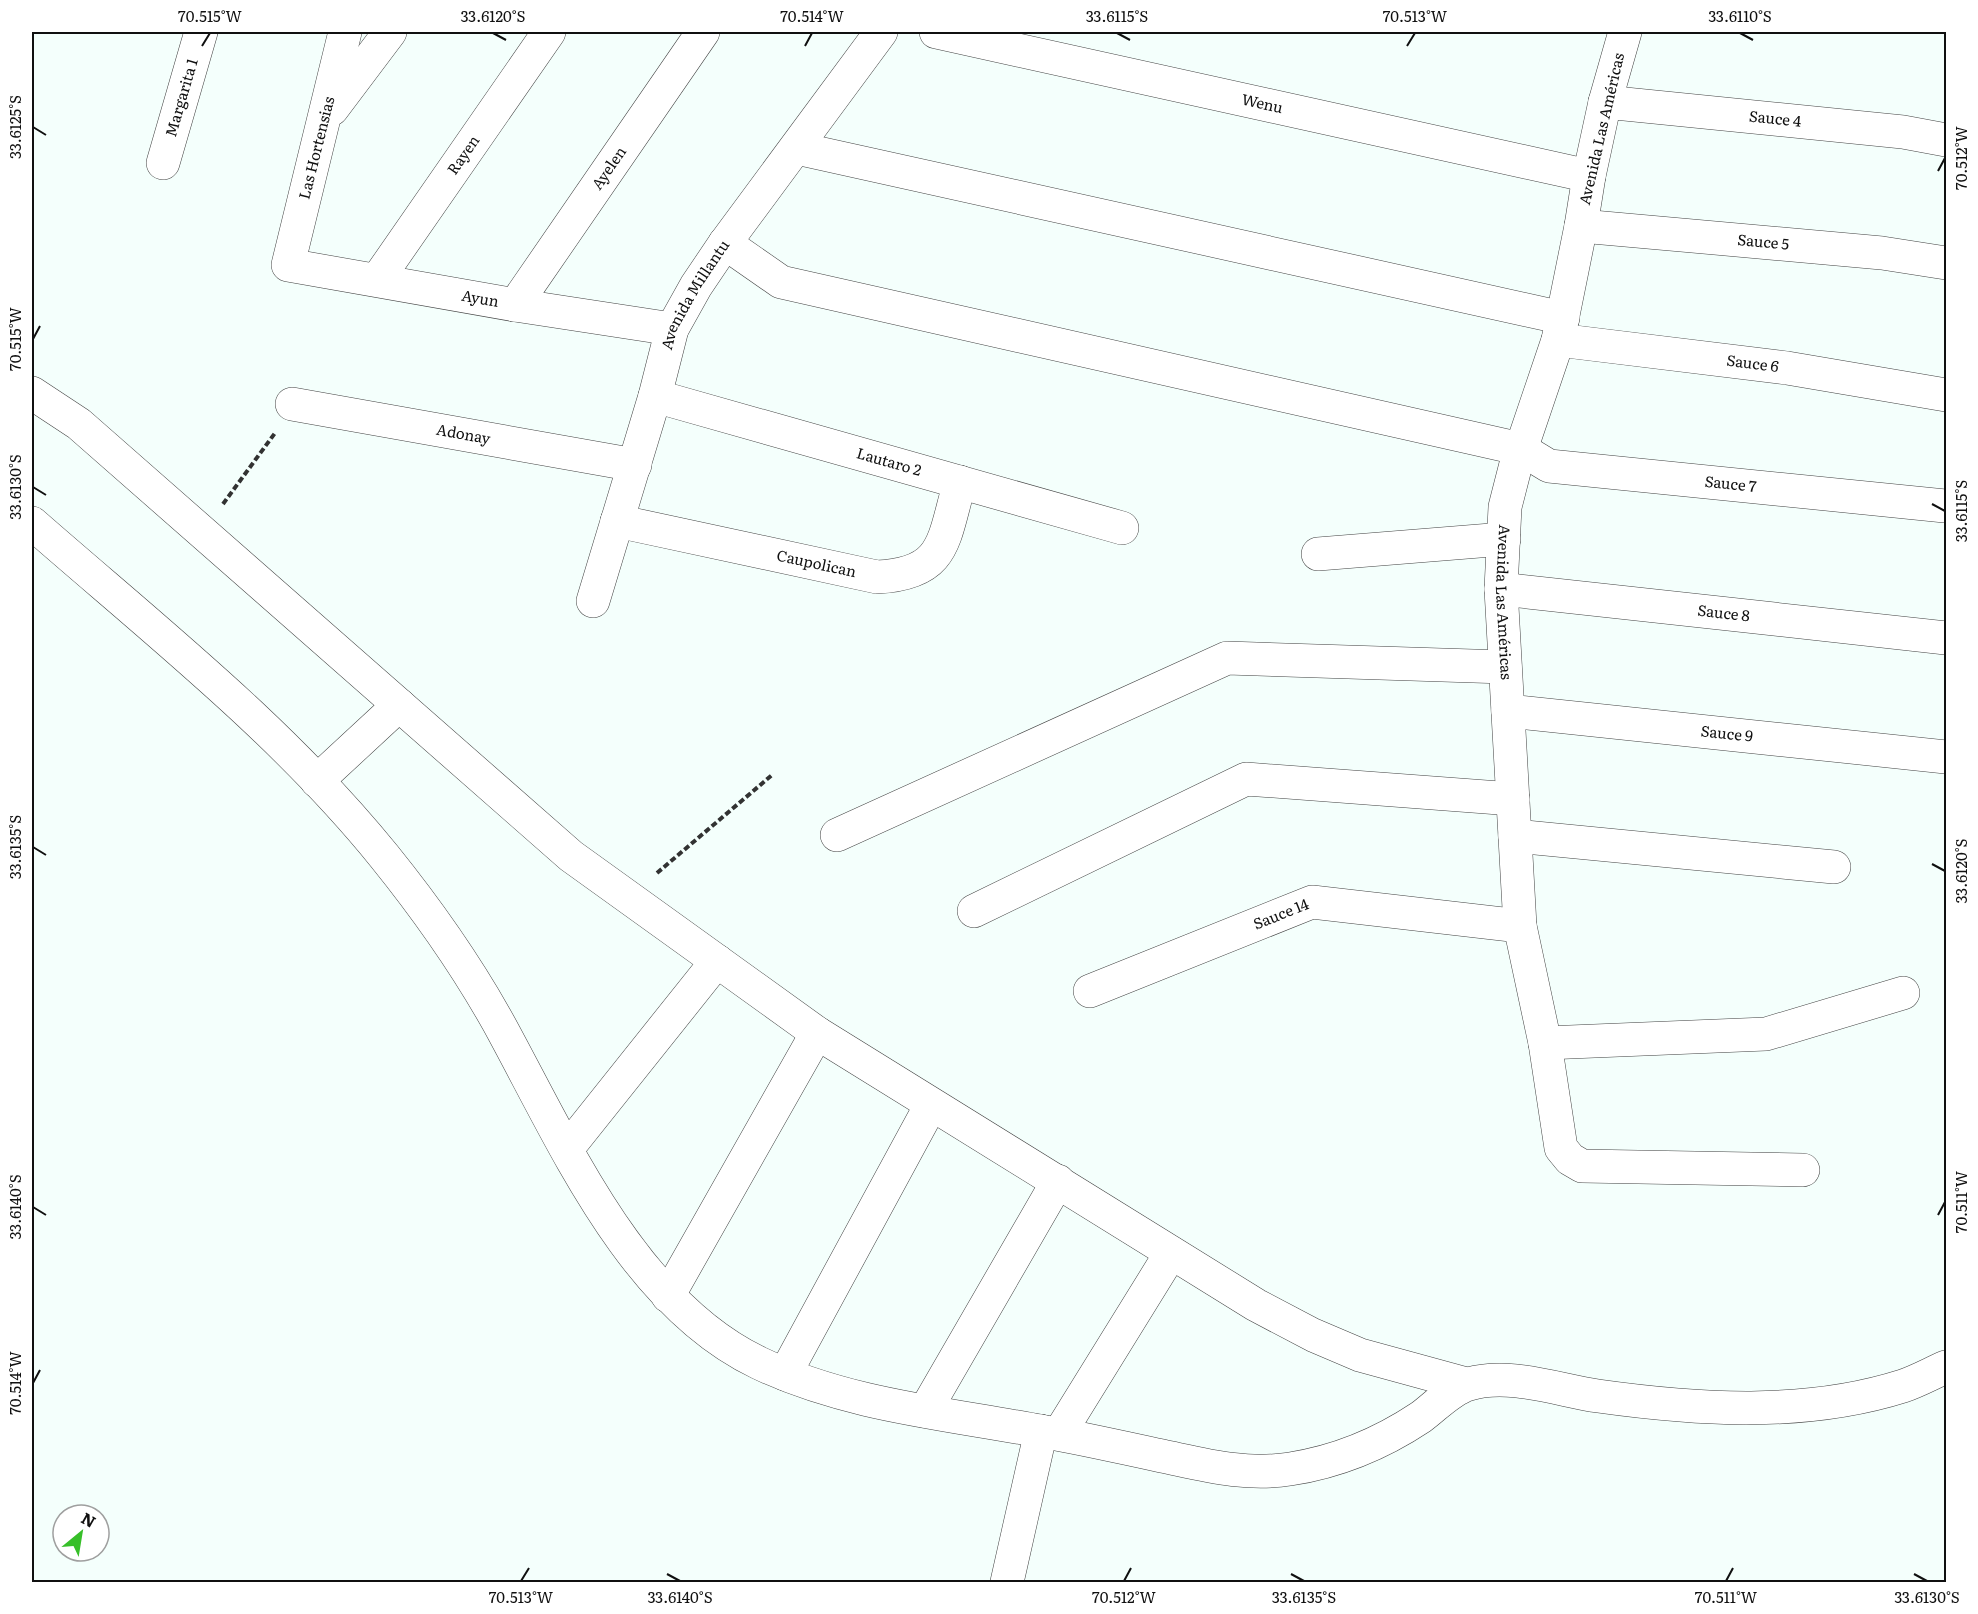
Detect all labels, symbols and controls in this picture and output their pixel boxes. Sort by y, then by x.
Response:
text: 70.515°W [178,4,243,27]
text: 33.6120°S [460,4,526,27]
text: 70.514°W [780,4,844,27]
text: 33.6115°S [1086,4,1148,27]
text: 70.513°W [1383,4,1448,27]
text: 33.6110°S [1708,4,1772,27]
street label: Avenida Las Américas [1572,50,1629,207]
street label: Margarita 1 [158,55,203,139]
street label: Wenu [1240,87,1286,118]
street label: Las Hortensias [292,94,339,202]
text: 33.6125°S [3,95,26,159]
street label: Sauce 4 [1748,104,1803,132]
text: 70.512°W [1949,125,1972,190]
street label: Rayen [440,130,484,179]
street label: Ayelen [585,141,631,194]
street label: Sauce 5 [1737,227,1791,255]
street label: Avenida Millantu [654,234,734,352]
street label: Ayun [460,283,501,312]
text: 70.515°W [3,306,26,371]
street label: Sauce 6 [1725,348,1780,377]
street label: Adonay [435,417,493,449]
street label: Lautaro 2 [854,441,925,481]
text: 33.6130°S [3,454,26,520]
street label: Sauce 7 [1704,469,1758,497]
text: 33.6115°S [1949,480,1972,542]
street label: Avenida Las Américas [1491,524,1519,681]
street label: Caupolican [775,543,859,582]
street label: Sauce 8 [1696,598,1751,626]
street label: Sauce 9 [1700,718,1754,747]
text: 33.6135°S [3,815,26,879]
text: 33.6120°S [1949,838,1972,904]
street label: Sauce 14 [1249,891,1312,934]
text: 70.511°W [1949,1170,1972,1233]
text: 33.6140°S [3,1174,26,1240]
text: 70.514°W [3,1351,26,1415]
north arrow [51,1503,111,1563]
text: N [77,1505,101,1533]
text: 70.513°W [489,1585,554,1608]
text: 33.6140°S [647,1585,713,1608]
text: 70.512°W [1092,1585,1157,1608]
text: 33.6135°S [1272,1585,1336,1608]
text: 70.511°W [1695,1585,1758,1608]
text: 33.6130°S [1894,1585,1960,1608]

